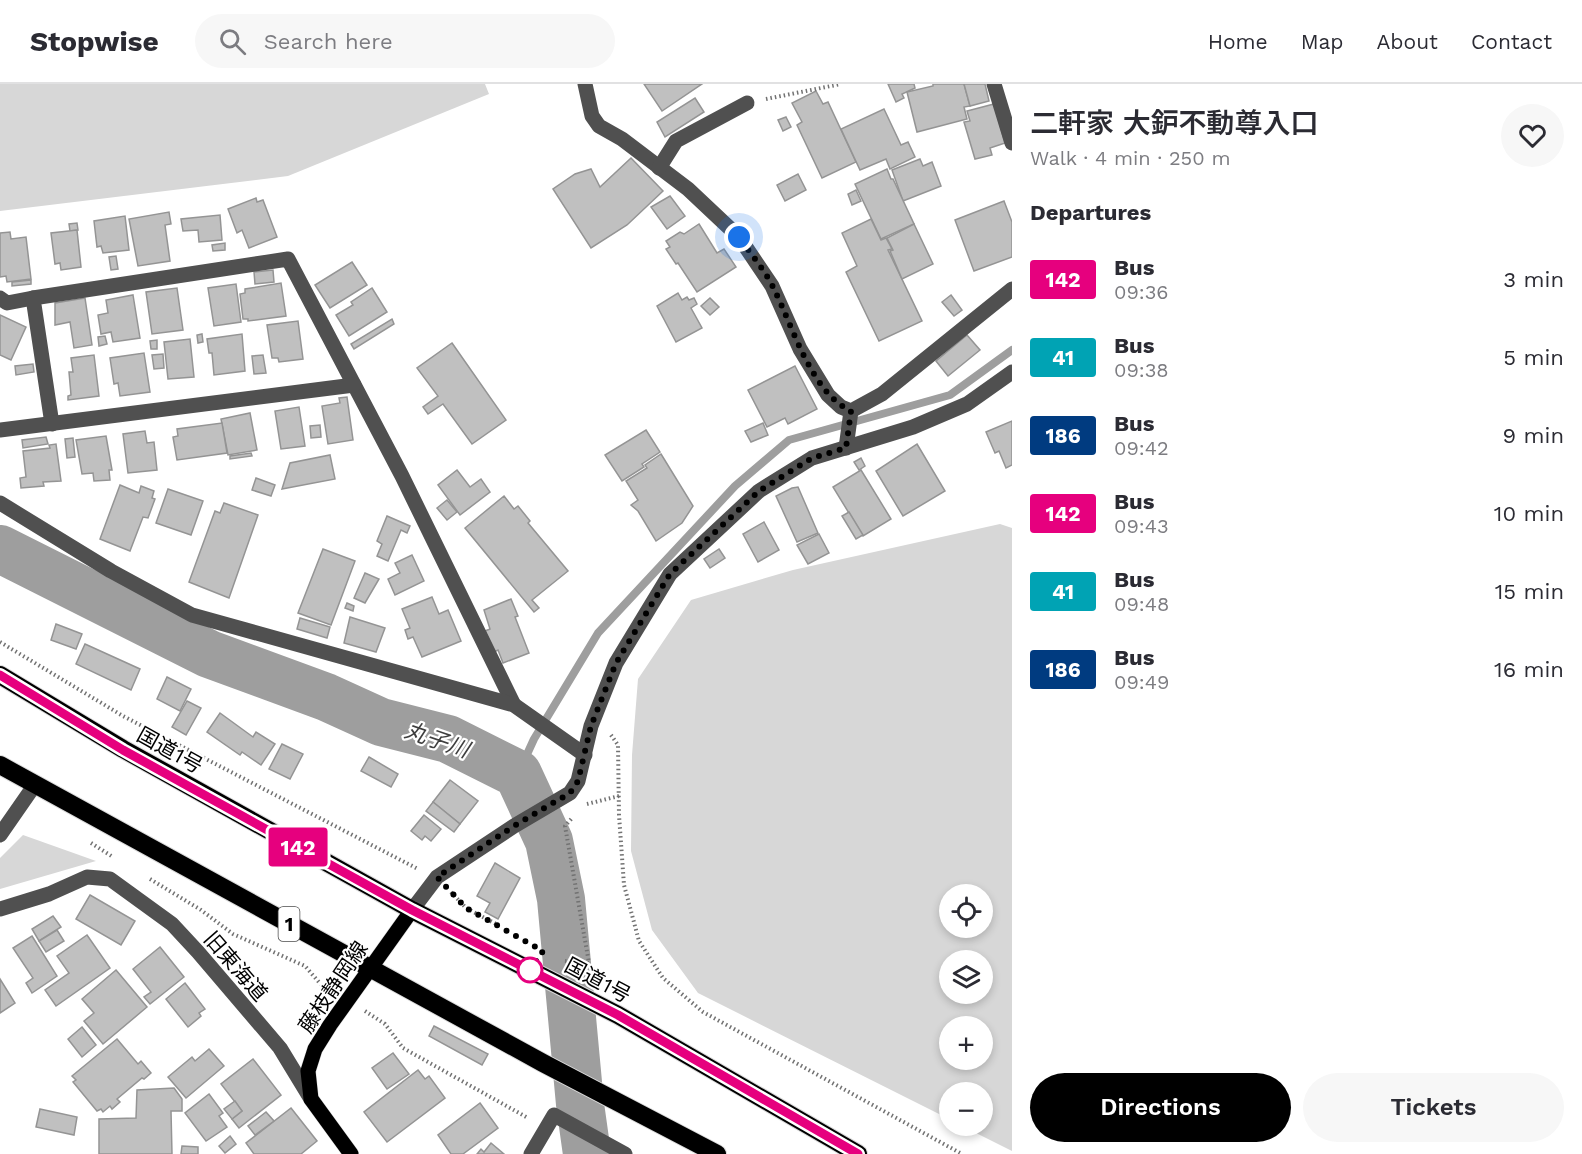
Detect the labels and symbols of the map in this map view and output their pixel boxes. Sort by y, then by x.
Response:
your location [724,222,754,252]
water label: 丸子川 [402,717,474,763]
street label: 国道1号 [133,722,207,778]
line badge: 142 [264,828,332,867]
road number: 1 [278,907,300,941]
street label: 旧東海道 [199,926,273,1006]
street label: 藤枝静岡線 [293,936,373,1038]
street label: 国道1号 [561,952,635,1008]
unlabelled marker [517,957,543,983]

